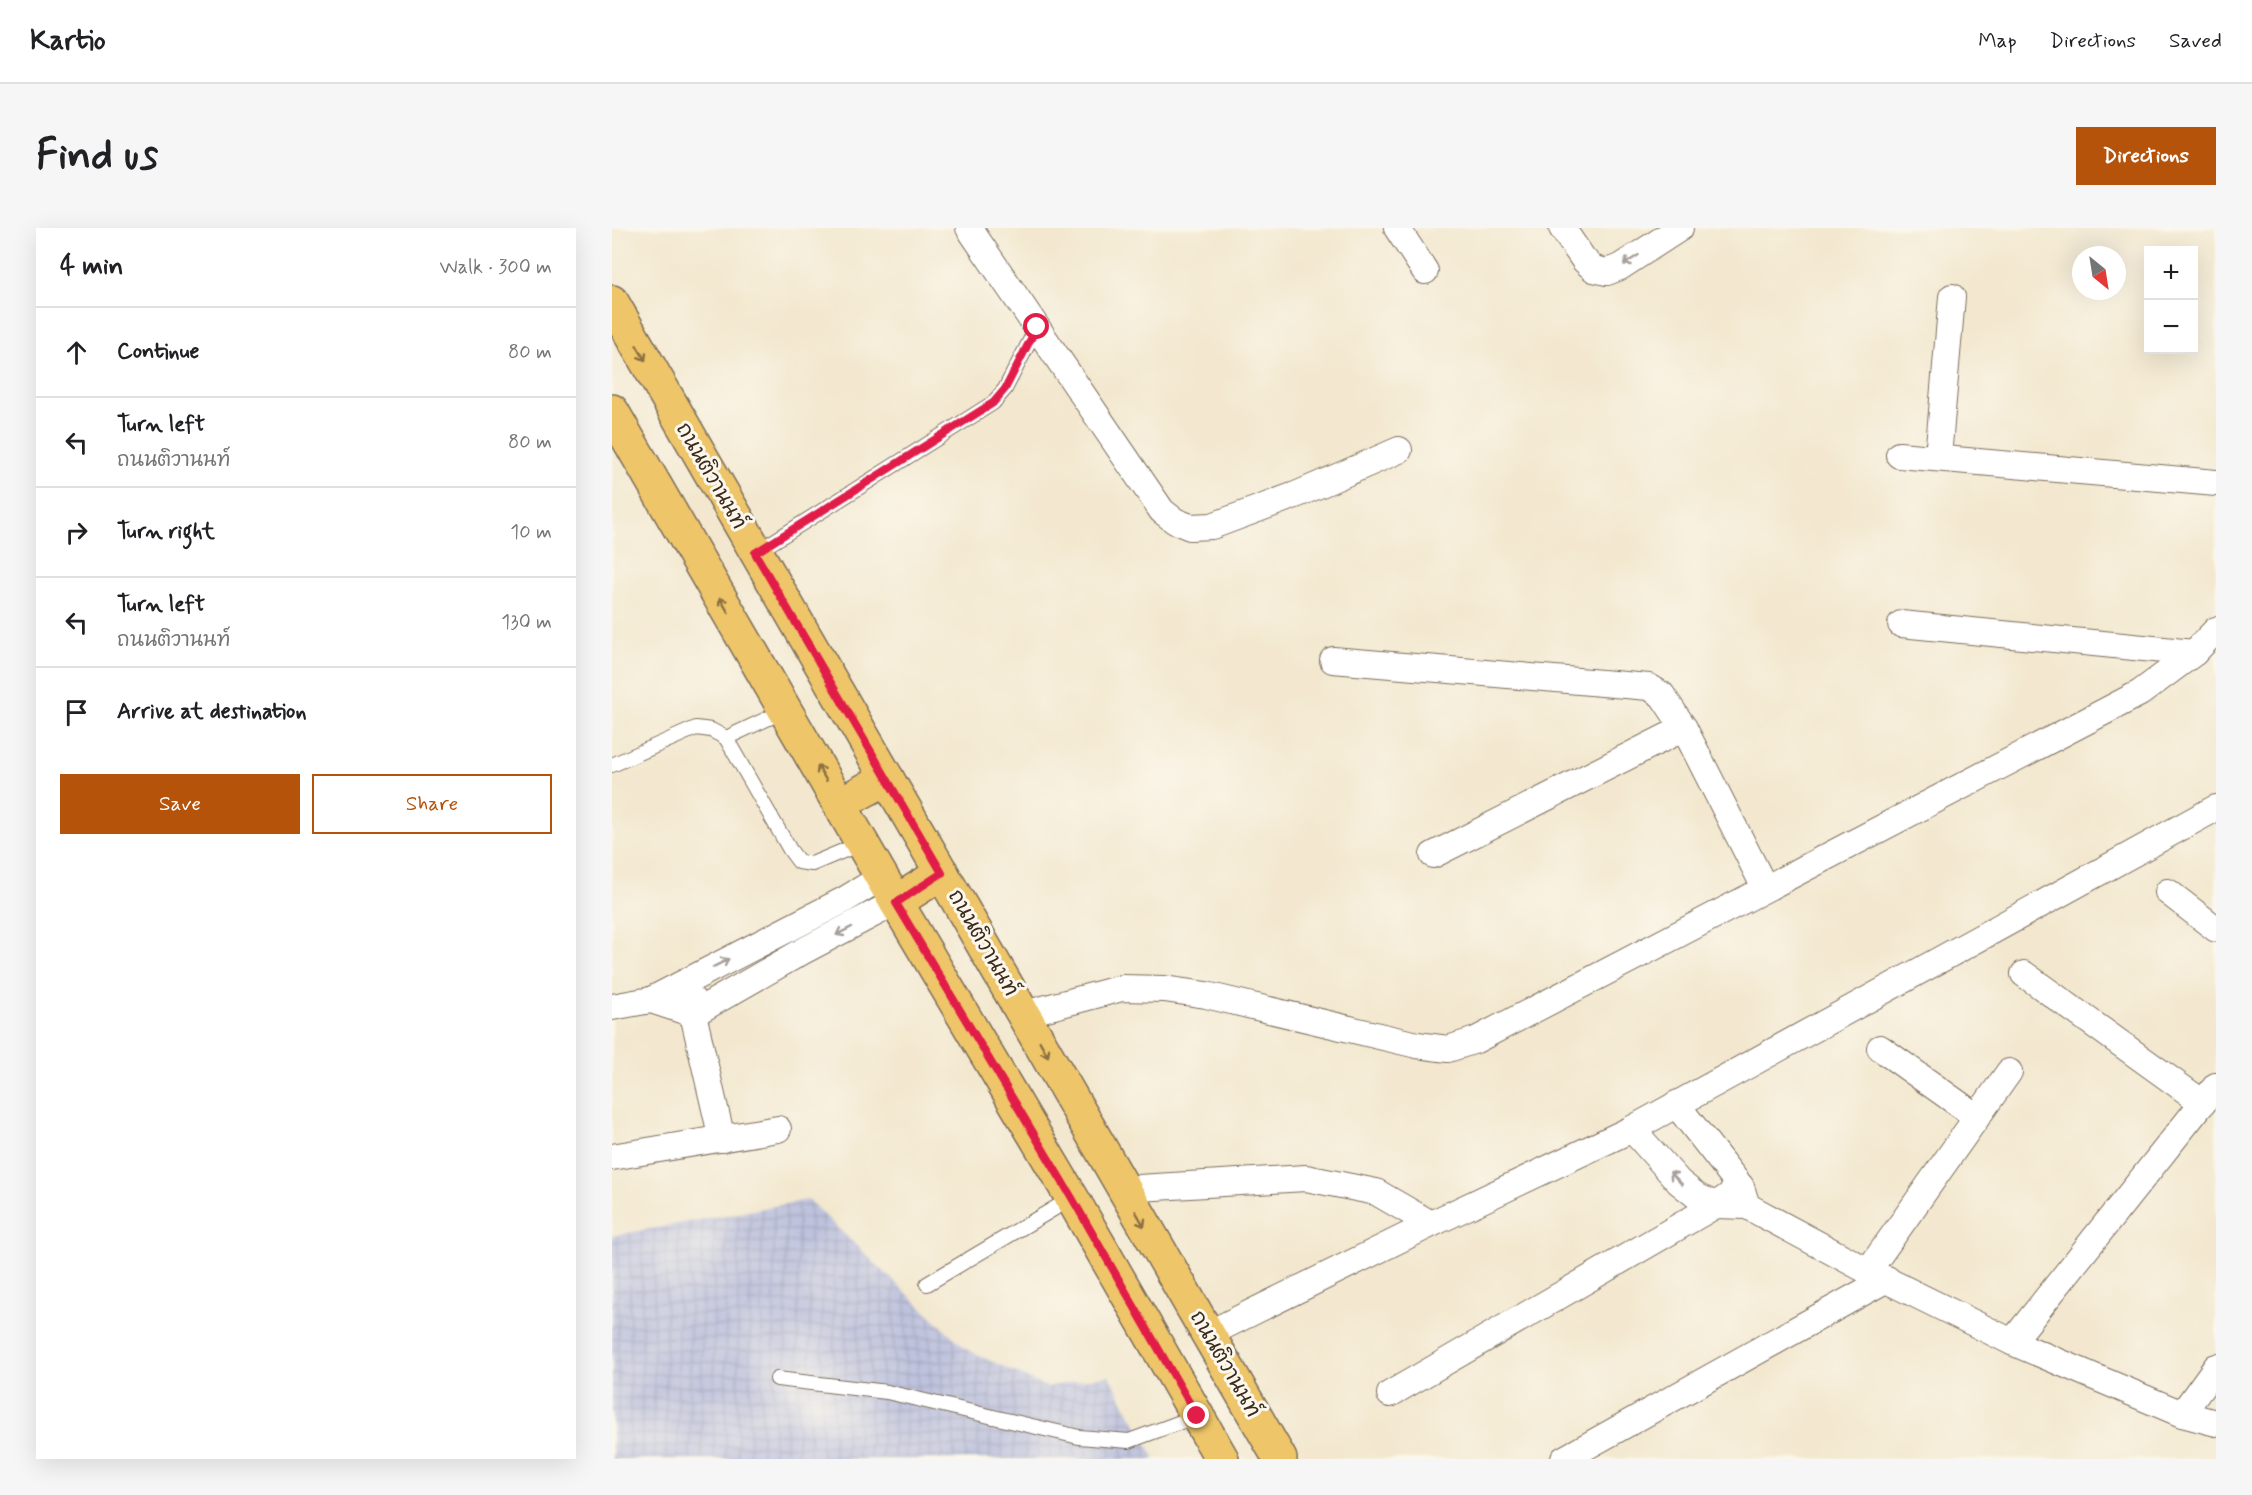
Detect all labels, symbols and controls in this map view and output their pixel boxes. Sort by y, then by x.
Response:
text: Kartio [30,23,106,60]
text: Map [1978,27,2017,55]
text: Directions [2050,27,2136,55]
text: Saved [2169,27,2222,55]
button: Directions [2076,127,2216,185]
text: Find us [36,129,158,184]
north arrow [2072,246,2126,300]
map controls [2144,246,2198,354]
button: + [2144,246,2198,300]
text: 4 min [60,250,123,284]
text: Walk · 300 m [440,254,552,281]
one-way arrow [1623,254,1640,266]
button: − [2144,300,2198,354]
route start [1023,313,1049,339]
icon: ahead [60,336,93,369]
text: Continue [117,338,199,366]
text: 80 m [508,339,552,366]
one-way arrow [635,344,647,361]
text: Turn left [117,411,205,439]
street label: ถนนติวานนท์ [669,417,753,535]
icon: left [60,426,93,459]
text: 80 m [508,429,552,456]
text: ถนนติวานนท์ [117,447,230,474]
icon: right [60,516,93,549]
text: Turn right [117,518,215,546]
text: 10 m [510,519,552,546]
text: Turn left [117,591,205,619]
one-way arrow [718,597,730,614]
icon: left [60,606,93,639]
text: 130 m [501,609,552,636]
text: ถนนติวานนท์ [117,627,230,654]
icon: arrive [60,696,93,729]
text: Arrive at destination [117,698,307,726]
one-way arrow [816,765,827,783]
button: Save [60,774,300,834]
button: Share [312,774,552,834]
street label: ถนนติวานนท์ [941,884,1025,1002]
one-way arrow [836,925,854,937]
one-way arrow [712,957,730,968]
one-way arrow [1038,1040,1050,1057]
one-way arrow [1669,1171,1683,1186]
one-way arrow [1134,1210,1146,1227]
street label: ถนนติวานนท์ [1183,1305,1267,1423]
route end [1183,1402,1209,1428]

